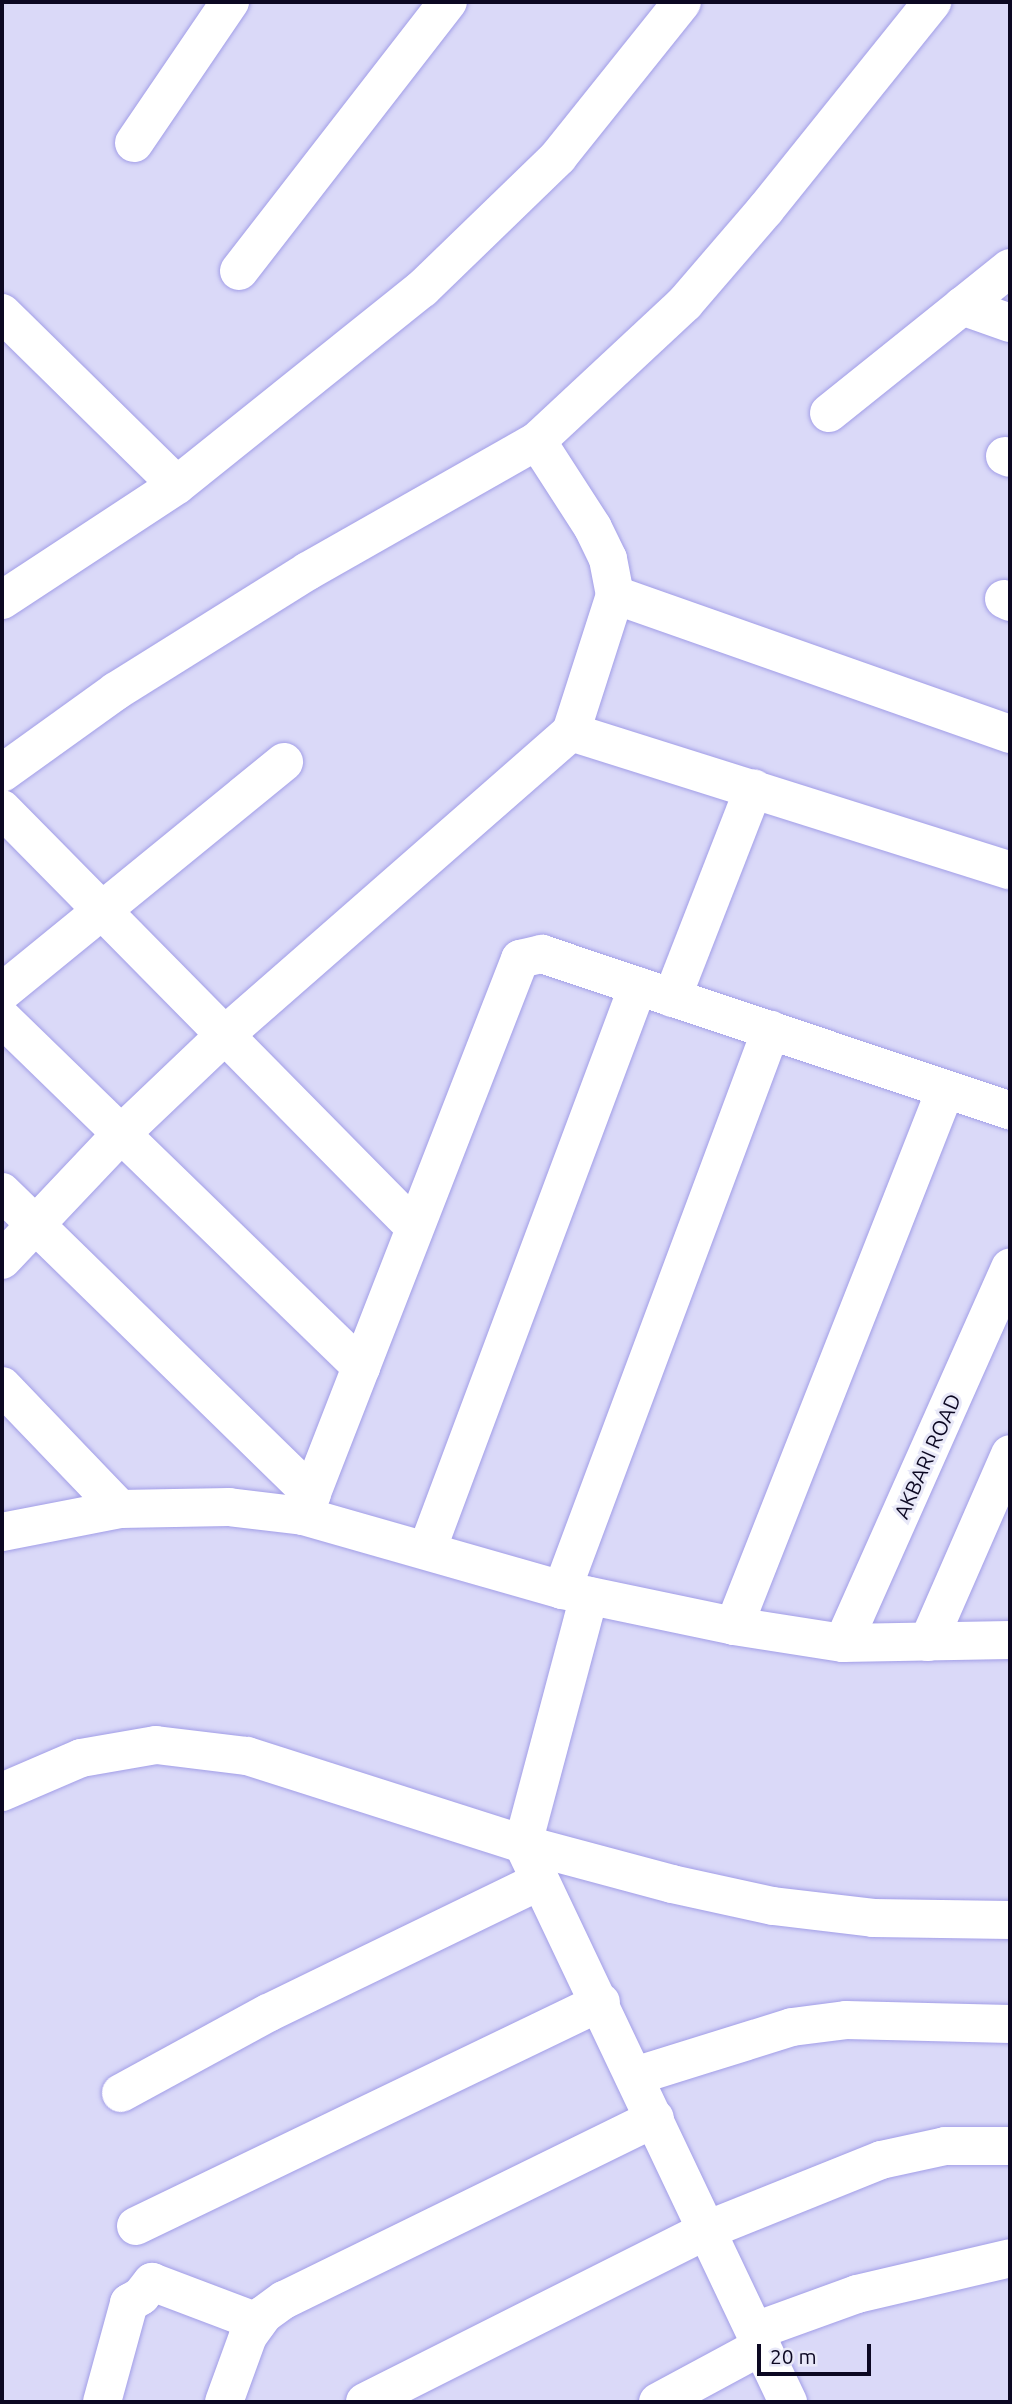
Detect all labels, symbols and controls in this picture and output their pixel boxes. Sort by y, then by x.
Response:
street label: AKBARI ROAD [888,1390,966,1522]
scale bar [760,2330,874,2374]
text: 20 m [770,2344,817,2368]

